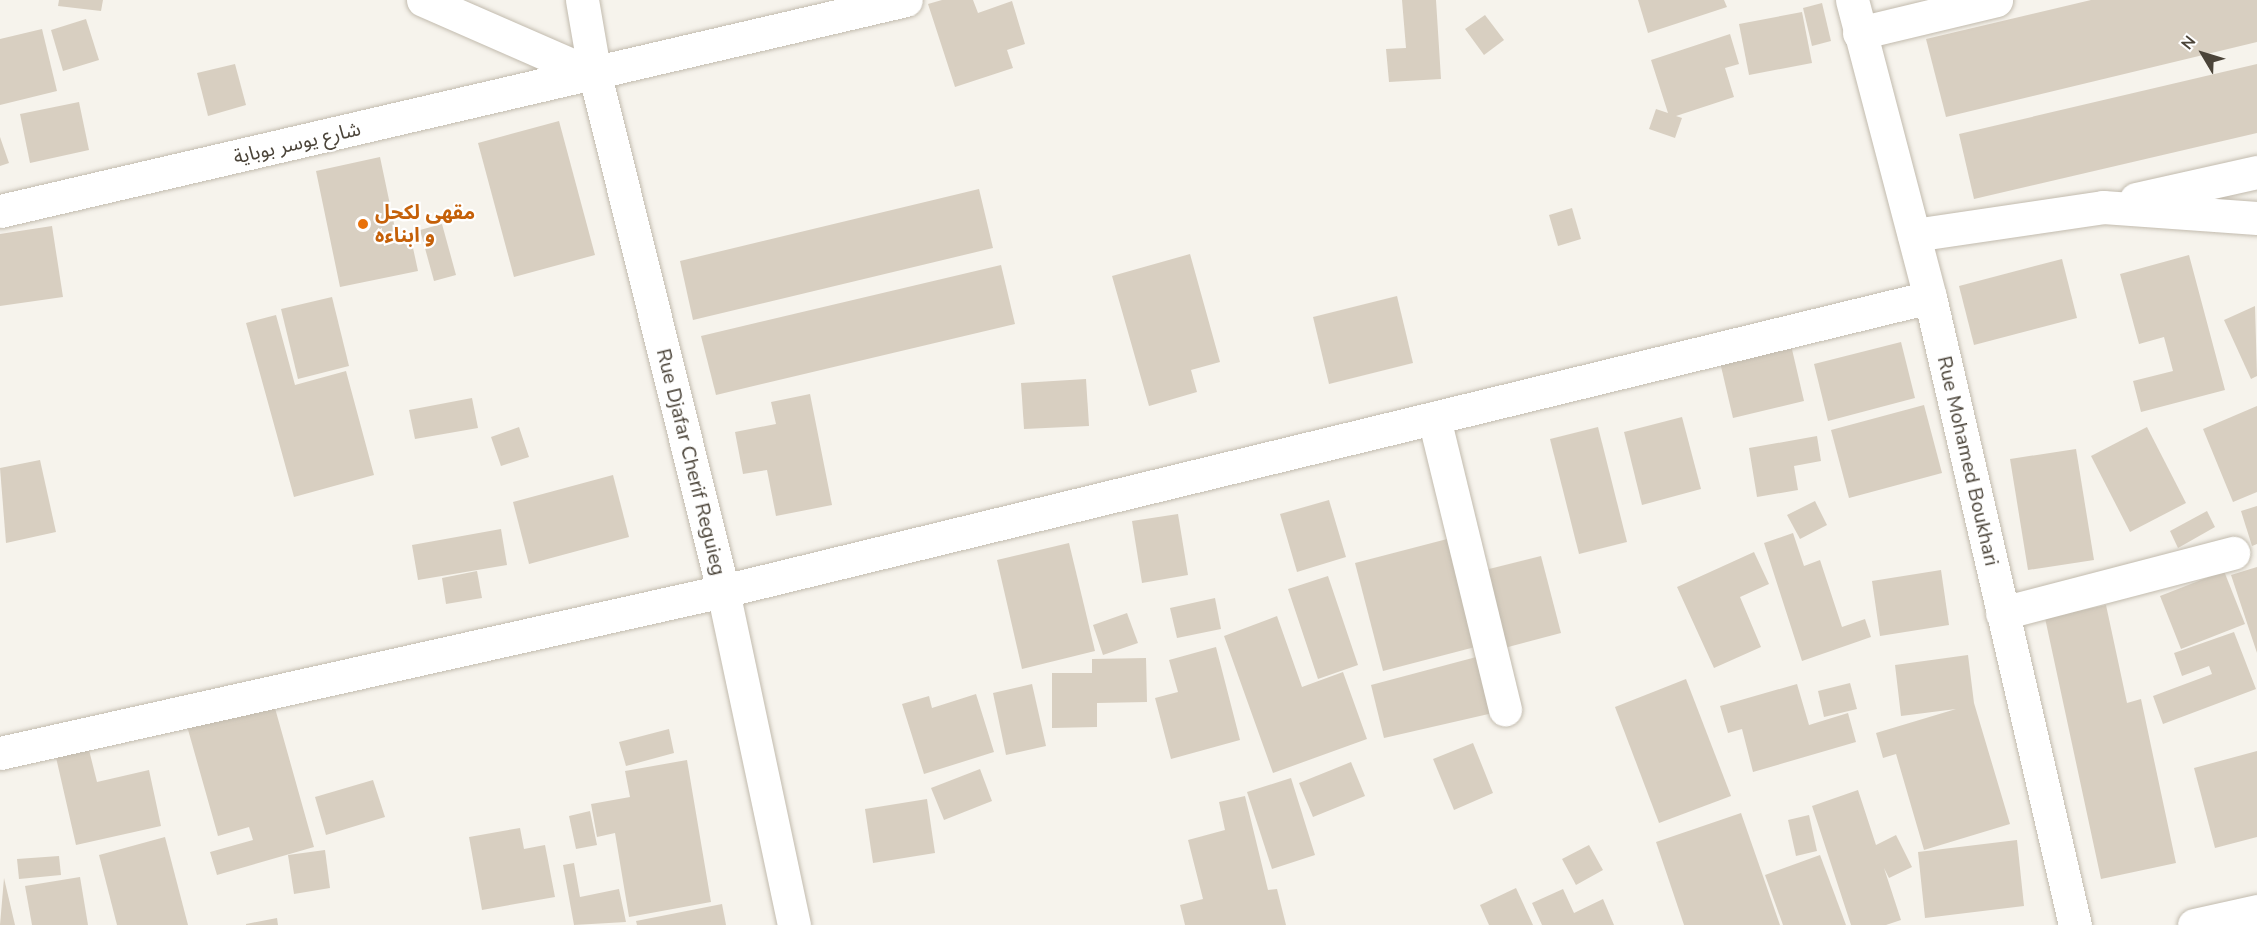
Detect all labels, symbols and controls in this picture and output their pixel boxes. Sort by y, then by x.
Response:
north arrow [2173,24,2233,84]
text: N [2176,31,2201,54]
street label: شارع يوسر بوباية [231,117,363,169]
place label: مقهى لكحل و ابناءه [375,201,475,248]
marker: مقهى لكحل و ابناءه [356,217,370,231]
street label: Rue Djafar Cherif Reguieg [651,346,731,578]
street label: Rue Mohamed Boukhari [1932,354,2004,568]

